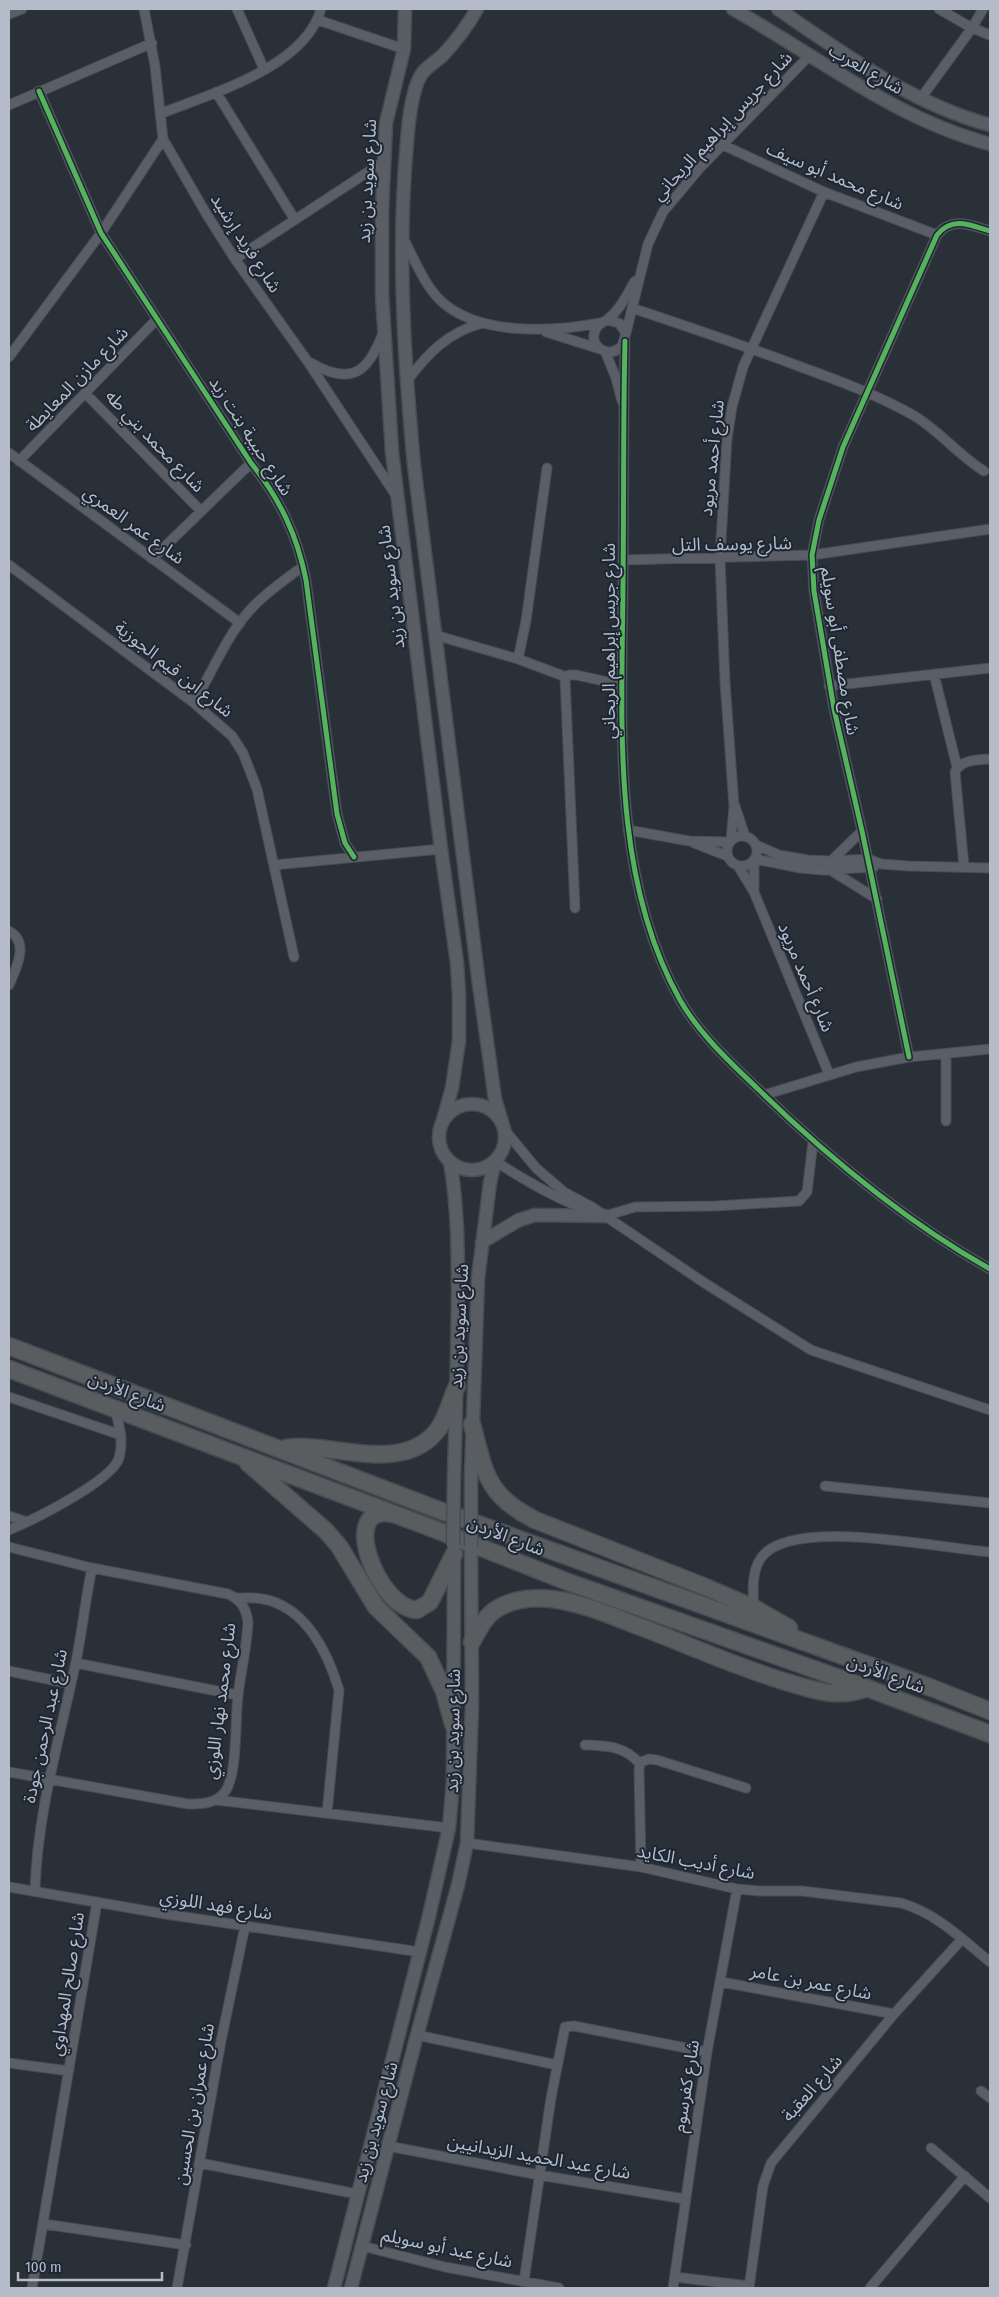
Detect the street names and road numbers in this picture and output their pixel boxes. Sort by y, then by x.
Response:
street label: شارع العرب [823,39,907,102]
street label: شارع جريس إبراهيم الريحاني [647,47,799,207]
street label: شارع سويد بن زيد [353,118,384,244]
street label: شارع محمد أبو سيف [762,137,907,218]
street label: شارع فريد إرشيد [203,189,286,298]
street label: شارع مازن المعايطة [21,322,135,438]
street label: شارع حبيبة بنت زيد [202,372,298,501]
street label: شارع محمد بني طه [98,385,209,499]
street label: شارع أحمد مريود [695,399,732,518]
street label: شارع عمر العمري [77,481,189,572]
street label: شارع سويد بن زيد [373,524,412,650]
street label: شارع يوسف التل [672,532,792,559]
street label: شارع جريس إبراهيم الريحاني [598,543,623,739]
street label: شارع مصطفى أبو سويلم [813,565,864,737]
street label: شارع ابن قيم الجوزية [109,616,238,724]
street label: شارع أحمد مريود [770,919,839,1036]
street label: شارع سويد بن زيد [445,1263,476,1389]
street label: شارع الأردن [84,1367,169,1420]
street label: شارع الأردن [463,1511,548,1564]
street label: شارع محمد نهار اللوزي [199,1621,244,1781]
street label: شارع عبد الرحمن جودة [18,1647,75,1806]
street label: شارع الأردن [843,1650,928,1701]
street label: شارع سويد بن زيد [441,1669,468,1793]
street label: شارع أديب الكايد [635,1840,757,1887]
street label: شارع فهد اللوزي [158,1885,274,1928]
street label: شارع صالح المهداوي [45,1910,92,2058]
street label: شارع عمر بن عامر [747,1959,874,2007]
street label: شارع عمران بن الحسين [169,2021,222,2187]
street label: شارع كفرسوم [668,2038,707,2134]
street label: شارع العقبة [777,2050,849,2128]
street label: شارع سويد بن زيد [349,2059,406,2186]
street label: شارع عبد الحميد الزيدانيين [445,2130,632,2187]
street label: شارع عبد أبو سويلم [379,2223,515,2276]

